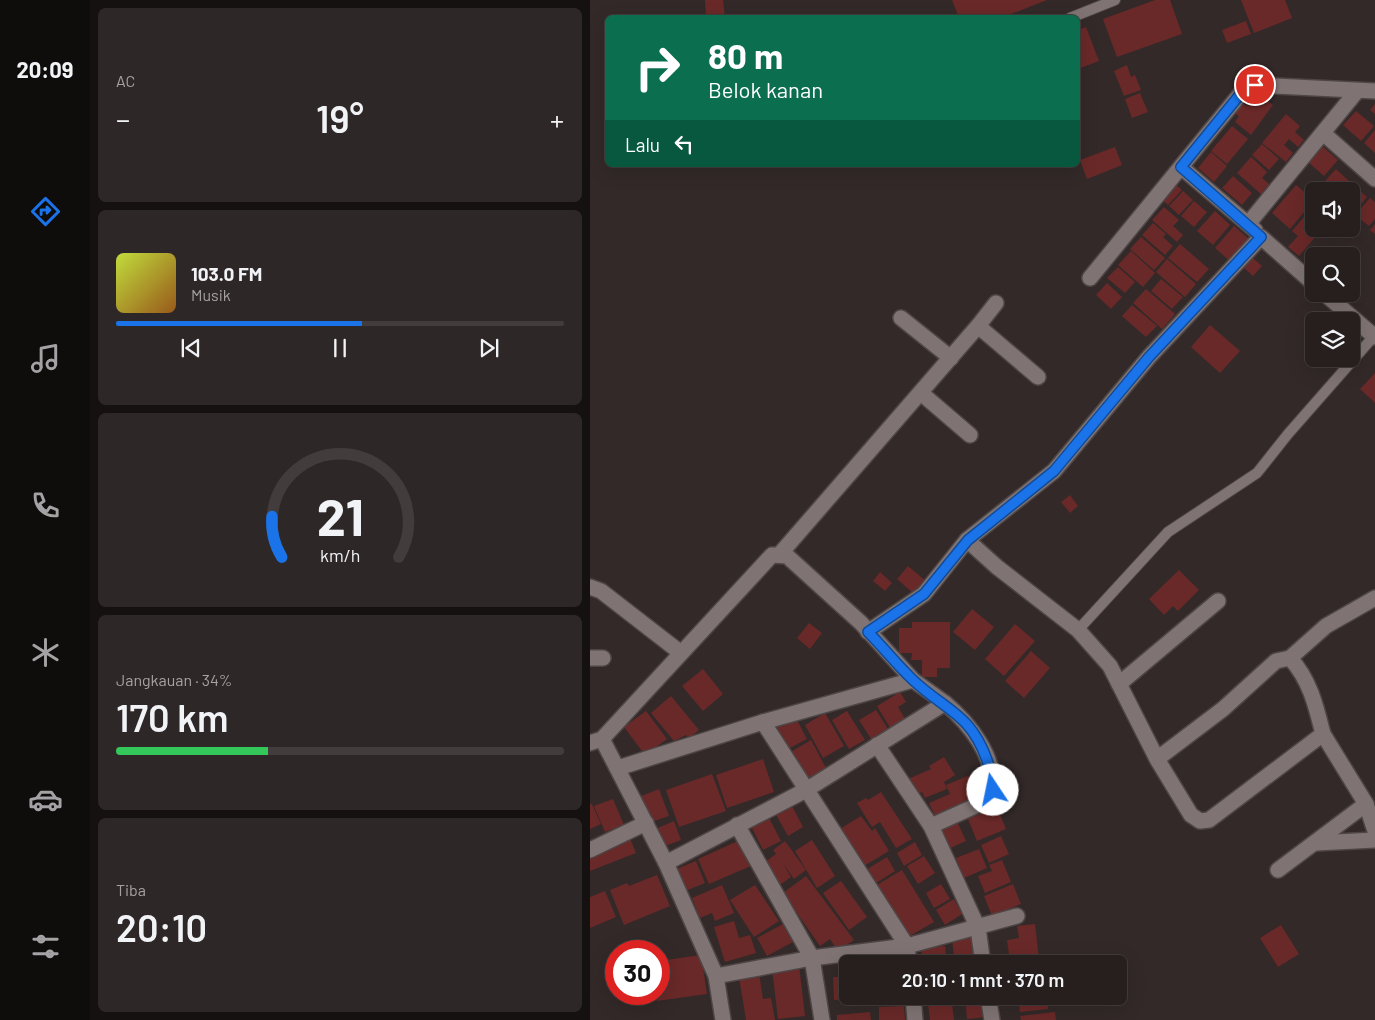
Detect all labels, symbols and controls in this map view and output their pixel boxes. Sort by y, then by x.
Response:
text: 80 m [708,34,783,76]
icon: right [625,35,690,100]
text: 20:09 [16,56,74,82]
pin [1234,64,1276,106]
text: AC [116,71,135,90]
icon: arrive [1241,71,1269,99]
text: Belok kanan [708,76,823,102]
text: 19° [316,95,364,141]
text: − [116,102,130,136]
text: + [550,102,564,136]
icon: left [670,130,698,158]
text: Lalu [625,133,660,156]
map controls [1305,182,1360,367]
button: sound [1305,182,1360,237]
icon: directions [28,194,63,229]
button: search [1305,247,1360,302]
text: 103.0 FM [191,262,262,285]
text: Musik [191,285,231,304]
button: layers [1305,312,1360,367]
icon: previous [177,334,205,362]
icon: pause [326,334,354,362]
icon: next [475,334,503,362]
icon: music [28,341,63,376]
text: 21 [316,484,364,546]
icon: phone [28,488,63,523]
text: km/h [320,544,360,566]
icon: climate [28,635,63,670]
text: Jangkauan · 34% [116,670,232,689]
text: 170 km [116,694,228,740]
position arrow [966,763,1018,815]
icon: car [28,782,63,817]
text: Tiba [116,880,146,899]
text: 20:10 [116,904,207,950]
icon: filters [28,929,63,964]
speed limit sign: 30 [605,940,670,1005]
text: 20:10 · 1 mnt · 370 m [902,968,1064,991]

